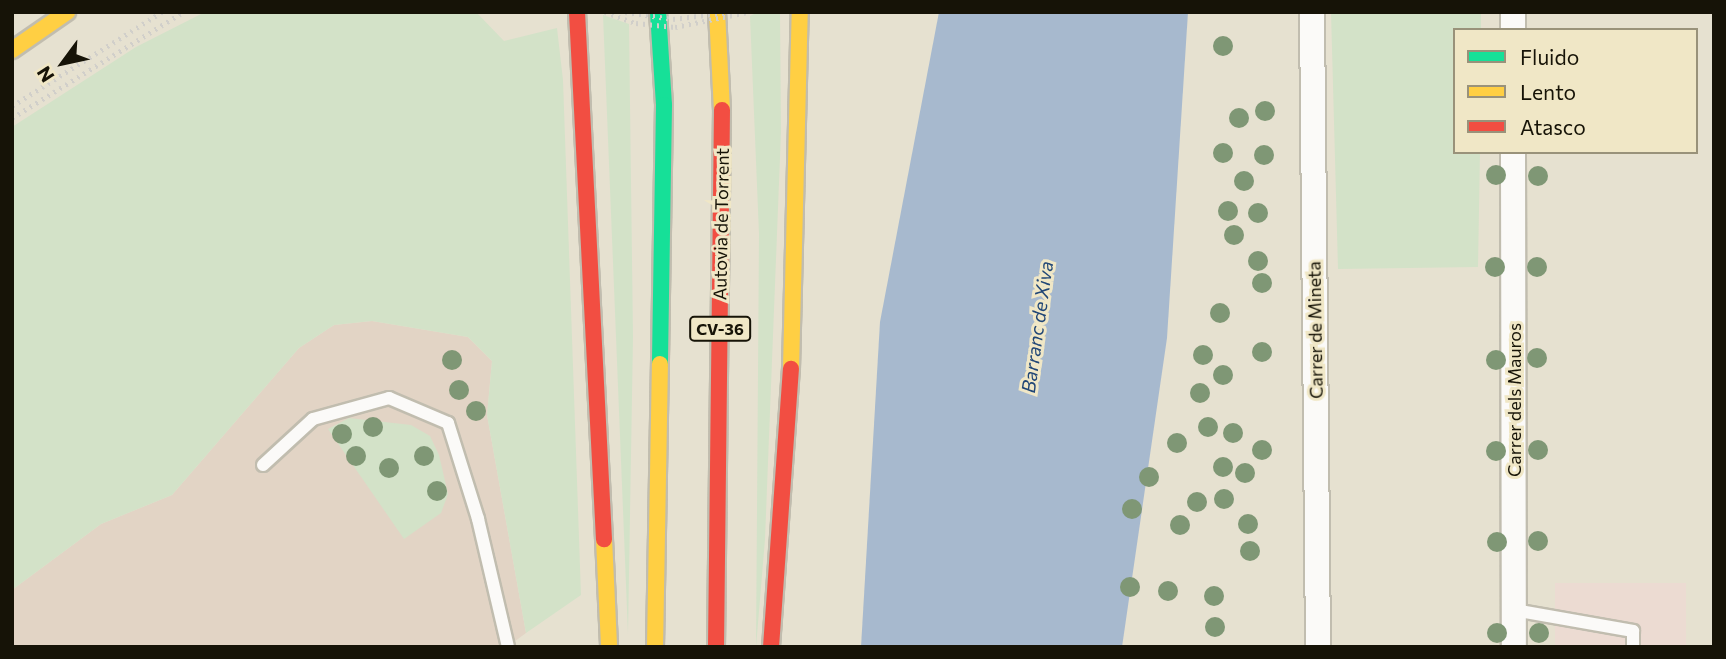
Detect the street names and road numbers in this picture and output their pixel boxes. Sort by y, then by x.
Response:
street label: Autovia de Torrent [709,148,733,300]
street label: Carrer de Mineta [1303,261,1327,399]
road number: CV-36 [688,316,752,342]
street label: Carrer dels Mauros [1503,323,1525,477]

